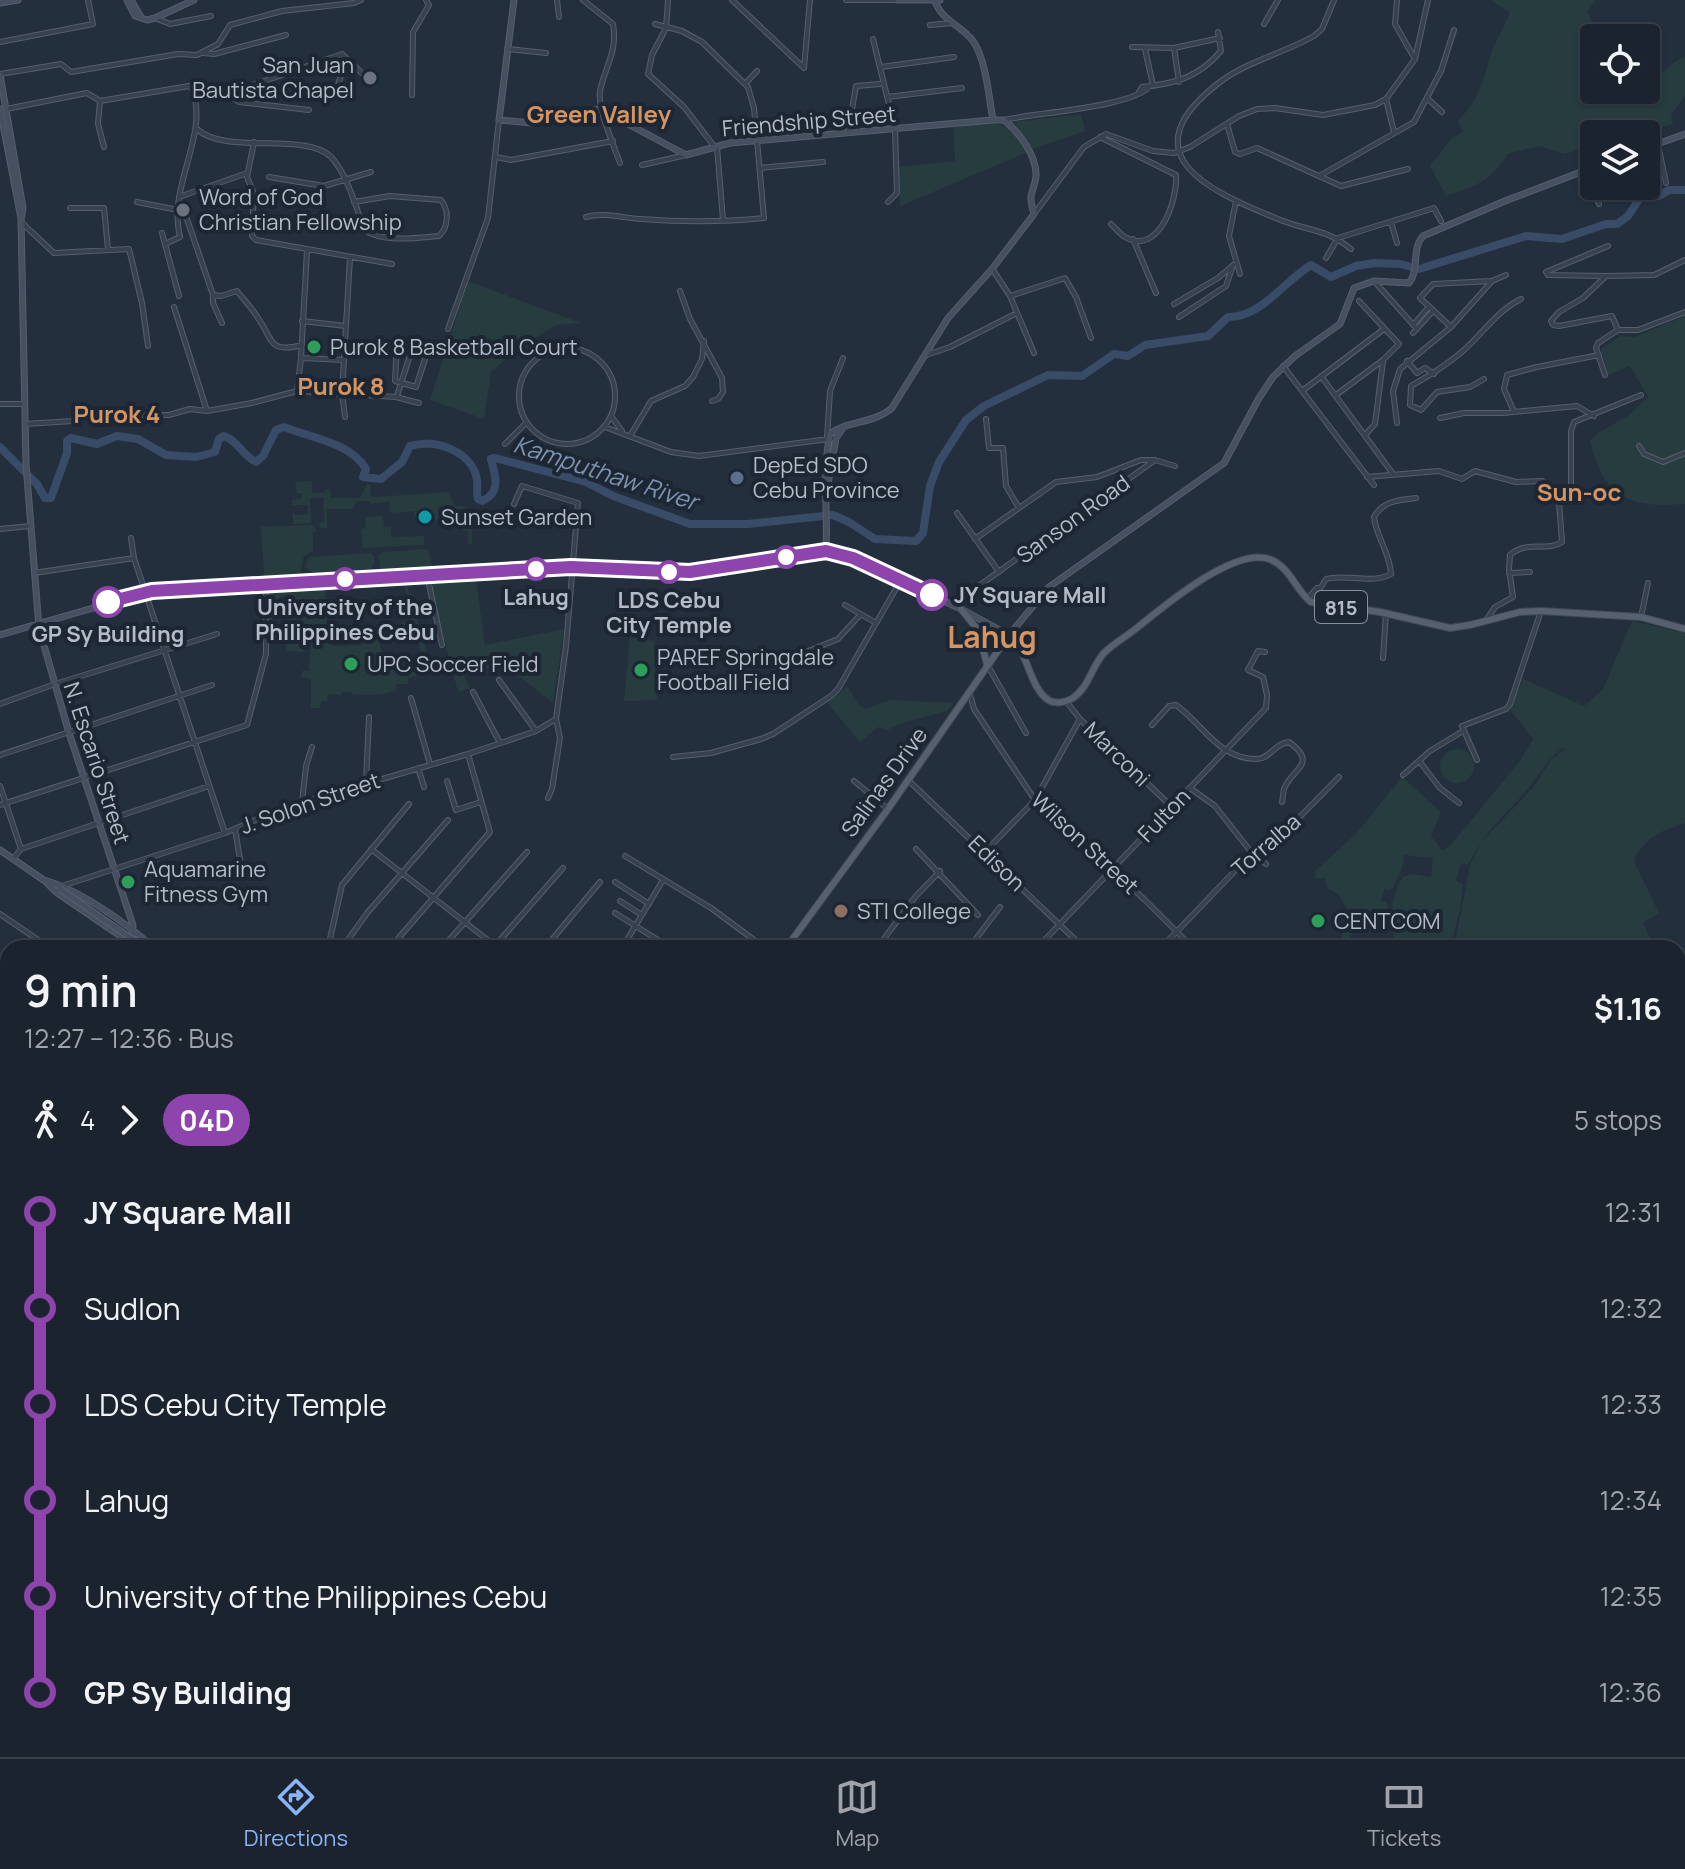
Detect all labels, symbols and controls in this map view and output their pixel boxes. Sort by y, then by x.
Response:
map controls [1580,24,1660,200]
button: locate [1580,24,1660,104]
place label: San Juan Bautista Chapel [192,50,354,105]
marker: San Juan Bautista Chapel [361,69,379,87]
district label: Green Valley [527,97,672,130]
street label: Friendship Street [721,98,897,144]
button: layers [1580,120,1660,200]
place label: Word of God Christian Fellowship [199,182,402,237]
marker: Word of God Christian Fellowship [174,201,192,219]
place label: Purok 8 Basketball Court [330,332,578,362]
marker: Purok 8 Basketball Court [305,338,323,356]
district label: Purok 8 [298,369,384,402]
district label: Purok 4 [74,397,160,430]
water label: Kamputhaw River [510,427,705,518]
place label: DepEd SDO Cebu Province [753,450,900,505]
street label: Sanson Road [1010,468,1136,570]
marker: DepEd SDO Cebu Province [728,469,746,487]
district label: Sun-oc [1537,475,1621,508]
place label: Sunset Garden [441,502,592,532]
marker: Sunset Garden [416,508,434,526]
unlabelled marker [775,546,797,568]
marker: Lahug [525,558,547,580]
marker: LDS Cebu City Temple [658,561,680,583]
marker: University of the Philippines Cebu [334,568,356,590]
marker: JY Square Mall [917,580,947,610]
place label: JY Square Mall [954,580,1106,610]
place label: Lahug [503,582,569,612]
place label: LDS Cebu City Temple [606,585,732,640]
marker: GP Sy Building [93,587,123,617]
road number: 815 [1315,591,1367,623]
place label: University of the Philippines Cebu [255,592,435,647]
district label: Lahug [947,616,1037,657]
place label: GP Sy Building [32,619,184,649]
place label: PAREF Springdale Football Field [657,642,834,697]
place label: UPC Soccer Field [367,649,539,679]
marker: UPC Soccer Field [342,655,360,673]
marker: PAREF Springdale Football Field [632,661,650,679]
street label: N. Escario Street [57,678,137,848]
street label: Marconi [1077,715,1157,793]
street label: Salinas Drive [834,721,934,843]
street label: J. Solon Street [236,765,384,841]
street label: Fulton [1131,782,1197,848]
street label: Wilson Street [1025,785,1145,901]
street label: Torralba [1225,807,1307,883]
street label: Edison [962,828,1032,898]
place label: Aquamarine Fitness Gym [144,854,268,909]
marker: Aquamarine Fitness Gym [119,873,137,891]
place label: STI College [857,896,971,926]
marker: STI College [832,902,850,920]
place label: CENTCOM [1334,906,1441,936]
marker: CENTCOM [1309,912,1327,930]
text: 9 min [24,960,138,1020]
text: $1.16 [1594,988,1662,1029]
text: 12:27 – 12:36 · Bus [24,1020,234,1056]
icon: walk [24,1098,68,1142]
icon: forward [107,1098,151,1142]
text: 04D [179,1101,234,1139]
text: 4 [80,1102,95,1138]
text: 5 stops [1574,1102,1662,1138]
text: JY Square Mall [84,1192,292,1233]
text: 12:31 [1605,1194,1662,1230]
text: Sudlon [84,1288,181,1329]
text: 12:32 [1600,1290,1662,1326]
text: LDS Cebu City Temple [84,1384,387,1425]
text: 12:33 [1601,1386,1662,1422]
text: Lahug [84,1480,169,1521]
text: 12:34 [1600,1482,1662,1518]
text: University of the Philippines Cebu [84,1576,547,1617]
text: 12:35 [1600,1578,1662,1614]
text: GP Sy Building [84,1672,292,1713]
text: 12:36 [1599,1674,1662,1710]
tab: Directions [244,1775,348,1853]
tab: Map [835,1775,879,1853]
tab: Tickets [1367,1775,1441,1853]

